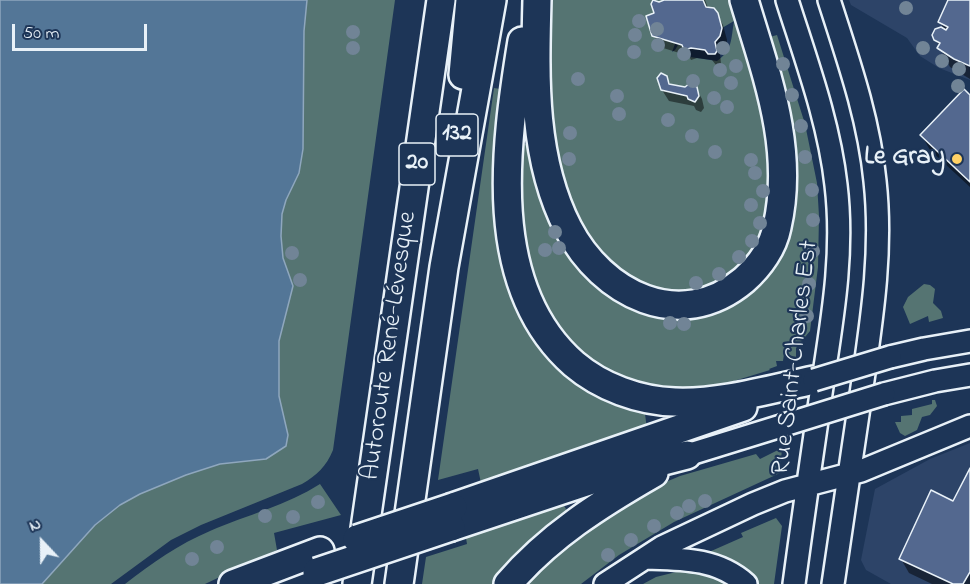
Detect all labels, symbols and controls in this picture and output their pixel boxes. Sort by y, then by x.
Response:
scale bar [15,12,150,50]
text: 50 m [23,21,60,47]
road number: 132 [436,114,478,156]
road number: 20 [399,143,435,185]
place label: Le Gray [864,143,945,175]
marker: Le Gray [950,152,964,166]
street label: Autoroute René-Lévesque [357,210,425,482]
street label: Rue Saint-Charles Est [767,239,827,477]
north arrow [12,512,72,572]
text: N [26,512,45,538]

